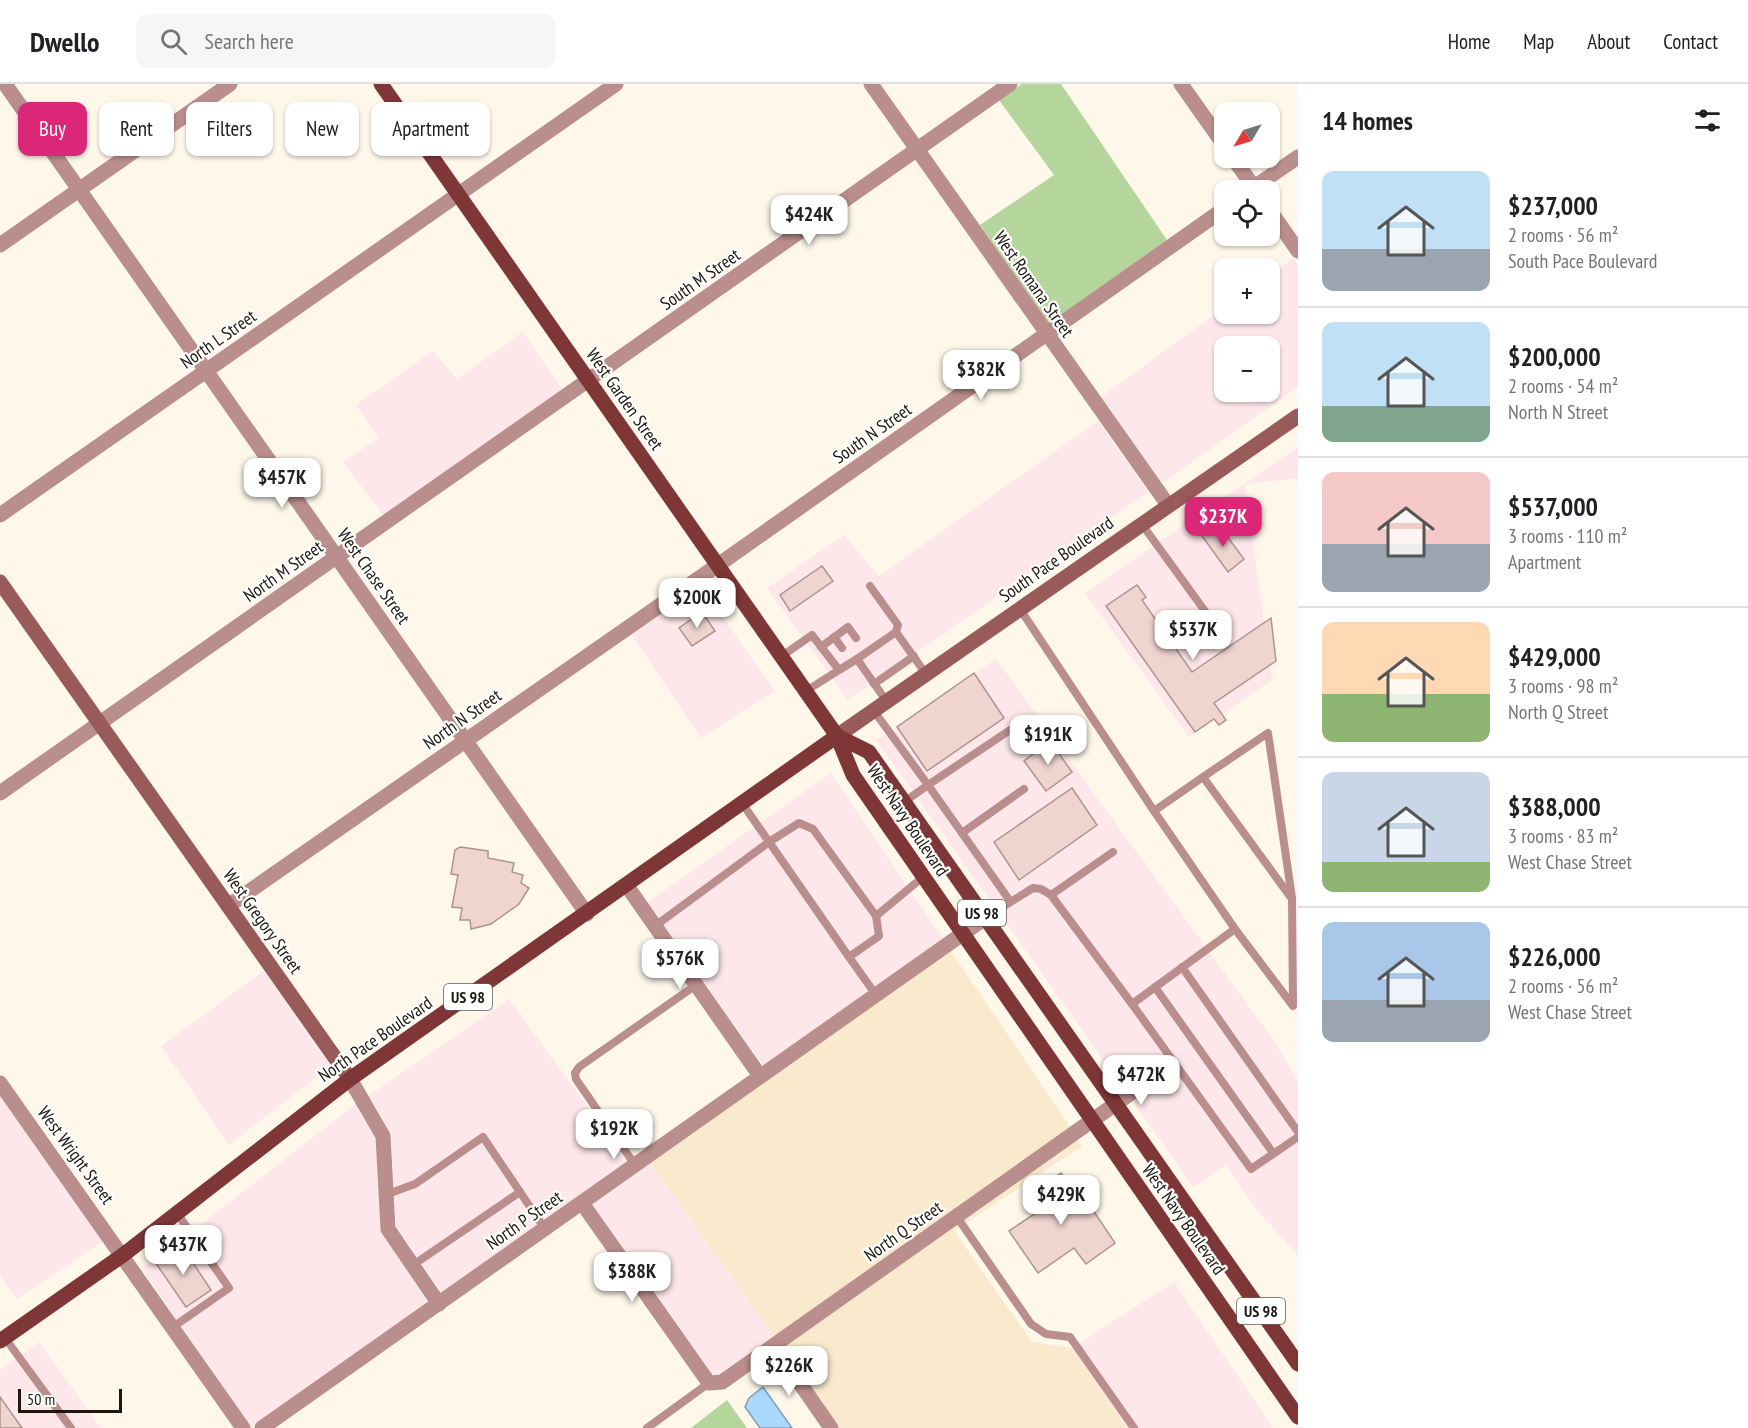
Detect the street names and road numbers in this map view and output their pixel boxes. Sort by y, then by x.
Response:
street label: West Romana Street [989,226,1079,342]
street label: South M Street [656,243,745,315]
street label: North L Street [176,304,260,373]
street label: West Garden Street [581,344,669,454]
street label: South N Street [828,398,916,468]
street label: South Pace Boulevard [994,511,1118,607]
street label: West Chase Street [333,524,415,628]
street label: North M Street [239,535,327,607]
street label: North N Street [418,684,506,754]
street label: West Navy Boulevard [862,760,954,880]
street label: West Gregory Street [218,864,308,978]
road number: US 98 [958,900,1006,926]
road number: US 98 [444,984,492,1010]
street label: North Pace Boulevard [314,991,436,1087]
street label: West Wright Street [33,1102,119,1209]
street label: West Navy Boulevard [1137,1159,1231,1279]
street label: North P Street [481,1185,567,1255]
street label: North Q Street [859,1196,947,1266]
road number: US 98 [1237,1298,1285,1324]

